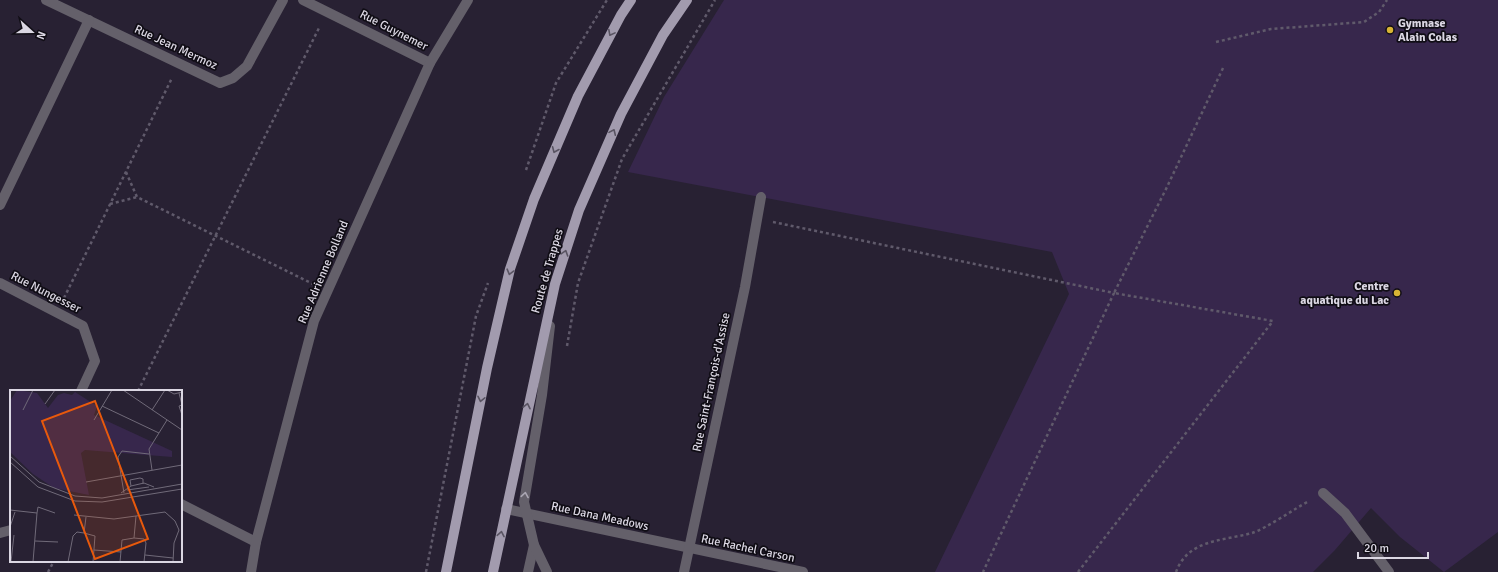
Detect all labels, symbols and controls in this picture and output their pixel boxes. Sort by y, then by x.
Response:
street label: Rue Guynemer [357,7,431,54]
north arrow [12,12,52,52]
place label: Gymnase Alain Colas [1398,16,1458,45]
street label: Rue Jean Mermoz [132,22,220,73]
marker: Gymnase Alain Colas [1385,25,1395,35]
one-way arrow [608,29,616,37]
text: N [33,30,48,41]
one-way arrow [608,129,616,136]
one-way arrow [551,147,559,154]
street label: Rue Adrienne Bolland [295,218,352,326]
street label: Route de Trappes [528,227,567,315]
one-way arrow [560,250,568,257]
street label: Rue Nungesser [8,268,84,317]
one-way arrow [506,268,515,275]
place label: Centre aquatique du Lac [1300,279,1389,308]
marker: Centre aquatique du Lac [1392,288,1402,298]
street label: Rue Saint-François-d'Assise [689,311,734,453]
inset map [10,390,182,562]
one-way arrow [477,396,485,402]
one-way arrow [523,403,531,410]
one-way arrow [520,492,529,498]
street label: Rue Dana Meadows [550,499,650,534]
one-way arrow [496,531,504,537]
street label: Rue Rachel Carson [700,531,796,566]
scale bar [1358,534,1428,560]
text: 20 m [1364,541,1389,556]

